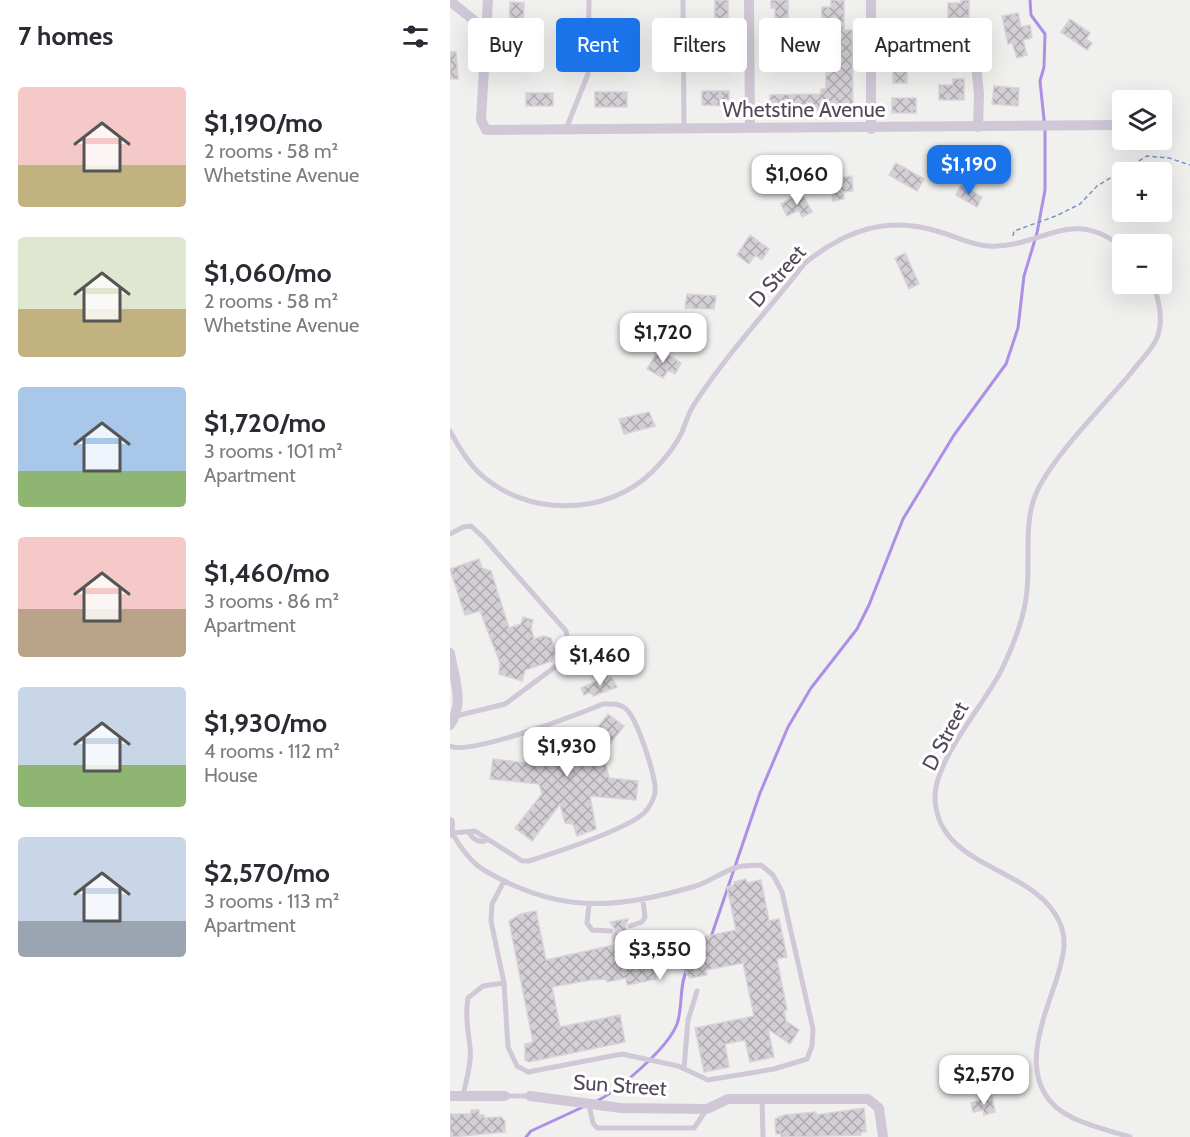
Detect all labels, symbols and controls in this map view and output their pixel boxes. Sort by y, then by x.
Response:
chip: Buy [468,18,544,72]
chip: Rent [556,18,640,72]
chip: Filters [652,18,747,72]
chip: New [759,18,841,72]
chip: Apartment [853,18,992,72]
text: 7 homes [18,20,113,52]
icon: filters [399,20,432,53]
map controls [1112,90,1172,294]
button: layers [1112,90,1172,150]
street label: Whetstine Avenue [722,97,886,122]
text: $1,190/mo [204,107,323,139]
icon: home [66,111,138,183]
text: 2 rooms · 58 m² [204,139,338,163]
pin: $1,190 [920,145,1018,196]
text: $1,190 [941,152,997,176]
pin: $1,060 [748,155,846,206]
text: $1,060 [766,162,828,186]
button: + [1112,162,1172,222]
text: Whetstine Avenue [204,163,359,187]
button: − [1112,234,1172,294]
street label: D Street [743,240,811,312]
text: $1,060/mo [204,257,332,289]
icon: home [66,261,138,333]
text: 2 rooms · 58 m² [204,289,338,313]
text: Whetstine Avenue [204,313,359,337]
pin: $1,720 [614,313,712,364]
text: $1,720 [634,320,692,344]
text: $1,720/mo [204,407,326,439]
icon: home [66,411,138,483]
text: 3 rooms · 101 m² [204,439,343,463]
text: Apartment [204,463,296,487]
text: $1,460/mo [204,557,330,589]
icon: home [66,561,138,633]
text: 3 rooms · 86 m² [204,589,339,613]
text: Apartment [204,613,296,637]
pin: $1,460 [551,636,649,687]
text: $1,460 [569,643,631,667]
street label: D Street [917,697,973,775]
text: $1,930/mo [204,707,327,739]
icon: home [66,711,138,783]
pin: $1,930 [518,727,616,778]
text: $1,930 [537,734,597,758]
text: 4 rooms · 112 m² [204,739,340,763]
text: House [204,763,258,787]
text: $2,570/mo [204,857,330,889]
icon: home [66,861,138,933]
text: 3 rooms · 113 m² [204,889,340,913]
text: Apartment [204,913,296,937]
pin: $3,550 [611,930,709,981]
text: $3,550 [629,937,691,961]
pin: $2,570 [935,1055,1033,1106]
text: $2,570 [953,1062,1015,1086]
street label: Sun Street [572,1069,668,1101]

